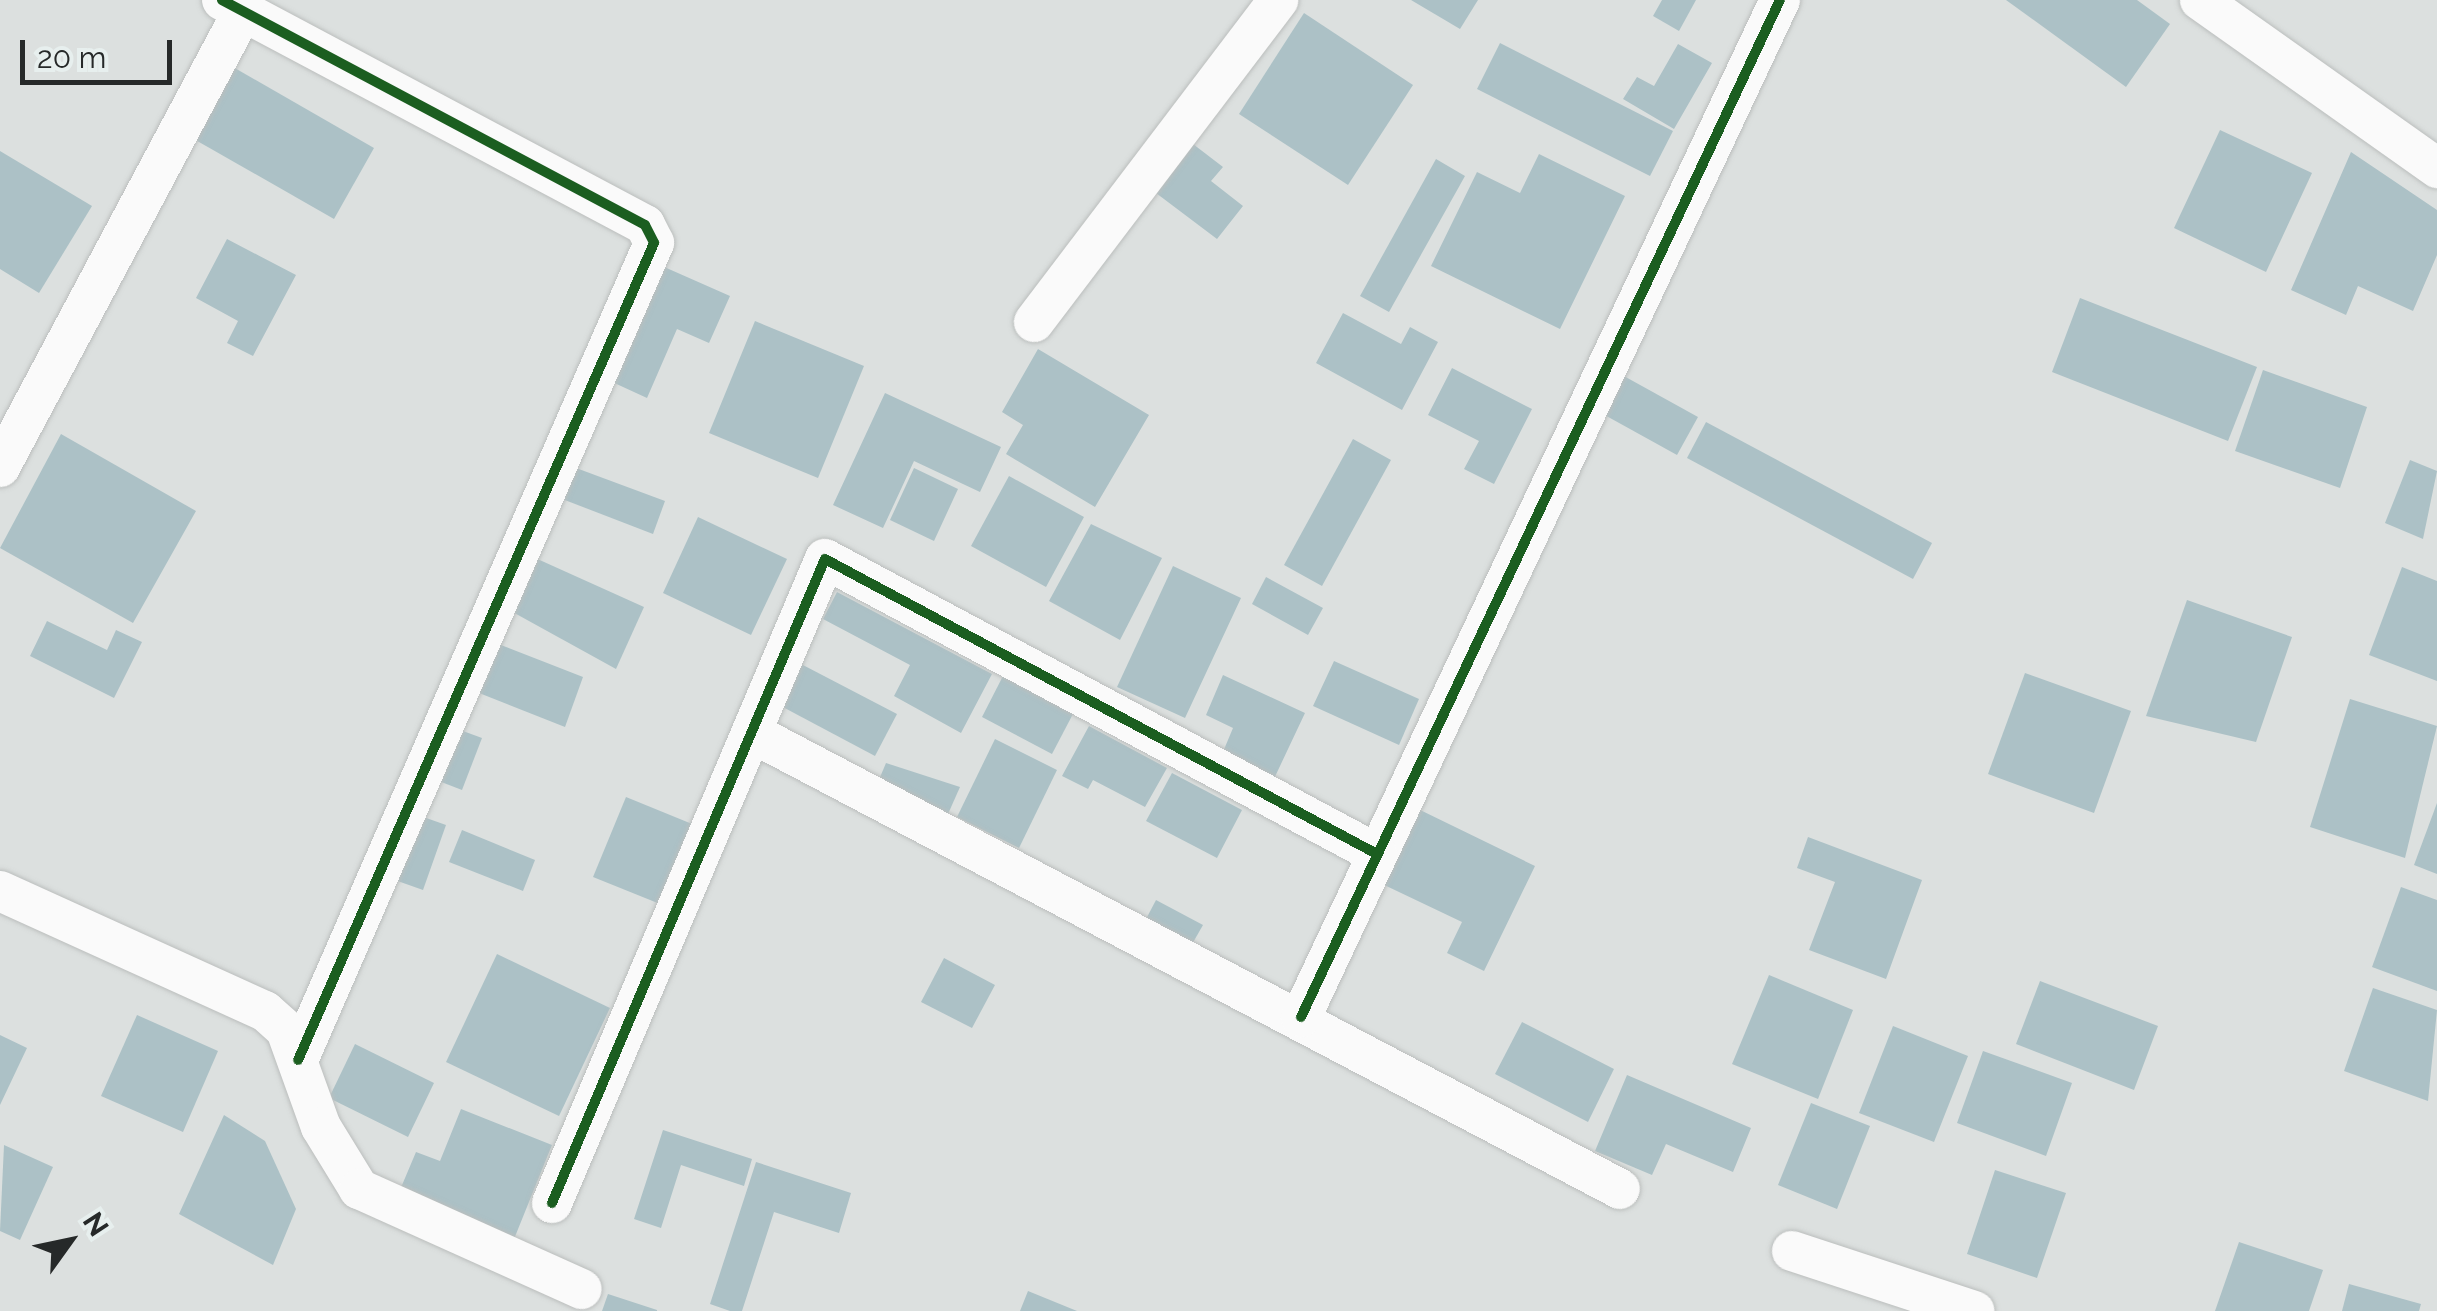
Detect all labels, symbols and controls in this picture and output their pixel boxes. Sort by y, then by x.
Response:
scale bar [25,20,178,82]
text: 20 m [37,40,106,75]
north arrow [20,1191,120,1291]
text: N [76,1206,115,1242]

